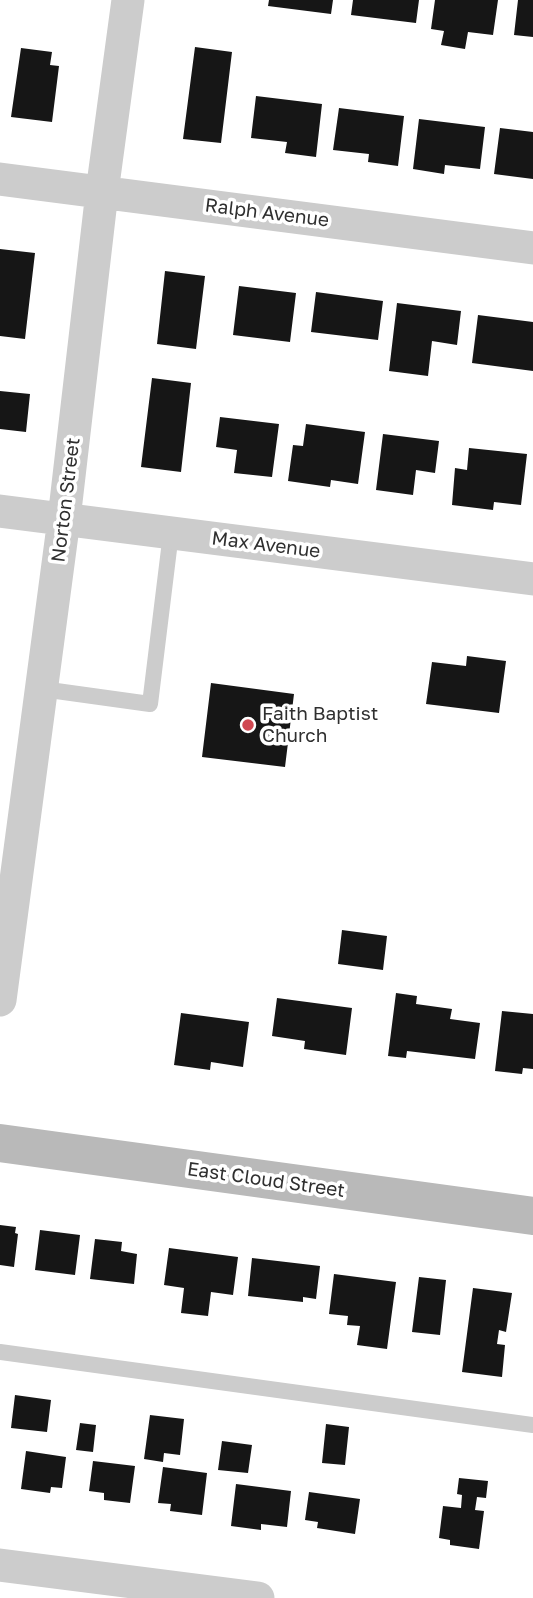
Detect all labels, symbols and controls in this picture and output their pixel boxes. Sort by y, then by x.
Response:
street label: Ralph Avenue [204,194,330,232]
street label: Norton Street [47,436,85,564]
street label: Max Avenue [210,527,322,563]
place label: Faith Baptist Church [262,703,378,747]
marker: Faith Baptist Church [240,717,256,733]
street label: East Cloud Street [186,1158,346,1202]

